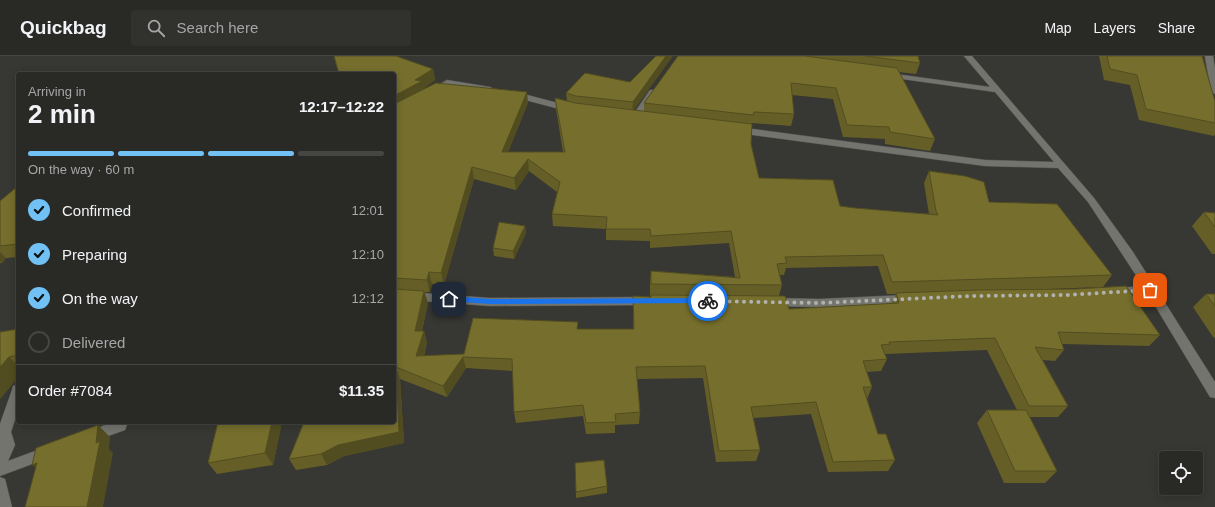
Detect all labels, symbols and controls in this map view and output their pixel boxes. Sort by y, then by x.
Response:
search box [131,10,411,46]
text: Quickbag [20,17,107,38]
icon: search [145,17,167,39]
text: Search here [177,19,258,36]
text: Map [1044,20,1072,36]
text: Layers [1094,20,1136,36]
text: Share [1158,20,1195,36]
text: Arriving in [28,84,86,99]
text: 12:17–12:22 [299,98,384,115]
text: 2 min [28,99,96,129]
text: On the way · 60 m [28,162,134,177]
icon: check [28,199,50,221]
text: Confirmed [62,202,131,219]
text: 12:01 [351,203,384,218]
icon: check [28,243,50,265]
text: Preparing [62,246,127,263]
text: 12:10 [351,247,384,262]
pin [1133,273,1167,307]
icon: bag [1139,279,1161,301]
courier [688,281,728,321]
pin [432,282,466,316]
icon: check [28,287,50,309]
icon: home [438,288,460,310]
text: On the way [62,290,138,307]
icon: bike [697,290,719,312]
text: 12:12 [351,291,384,306]
text: Delivered [62,334,125,351]
text: Order #7084 [28,382,112,399]
text: $11.35 [339,382,384,399]
map controls [1159,451,1203,495]
button: locate [1159,451,1203,495]

